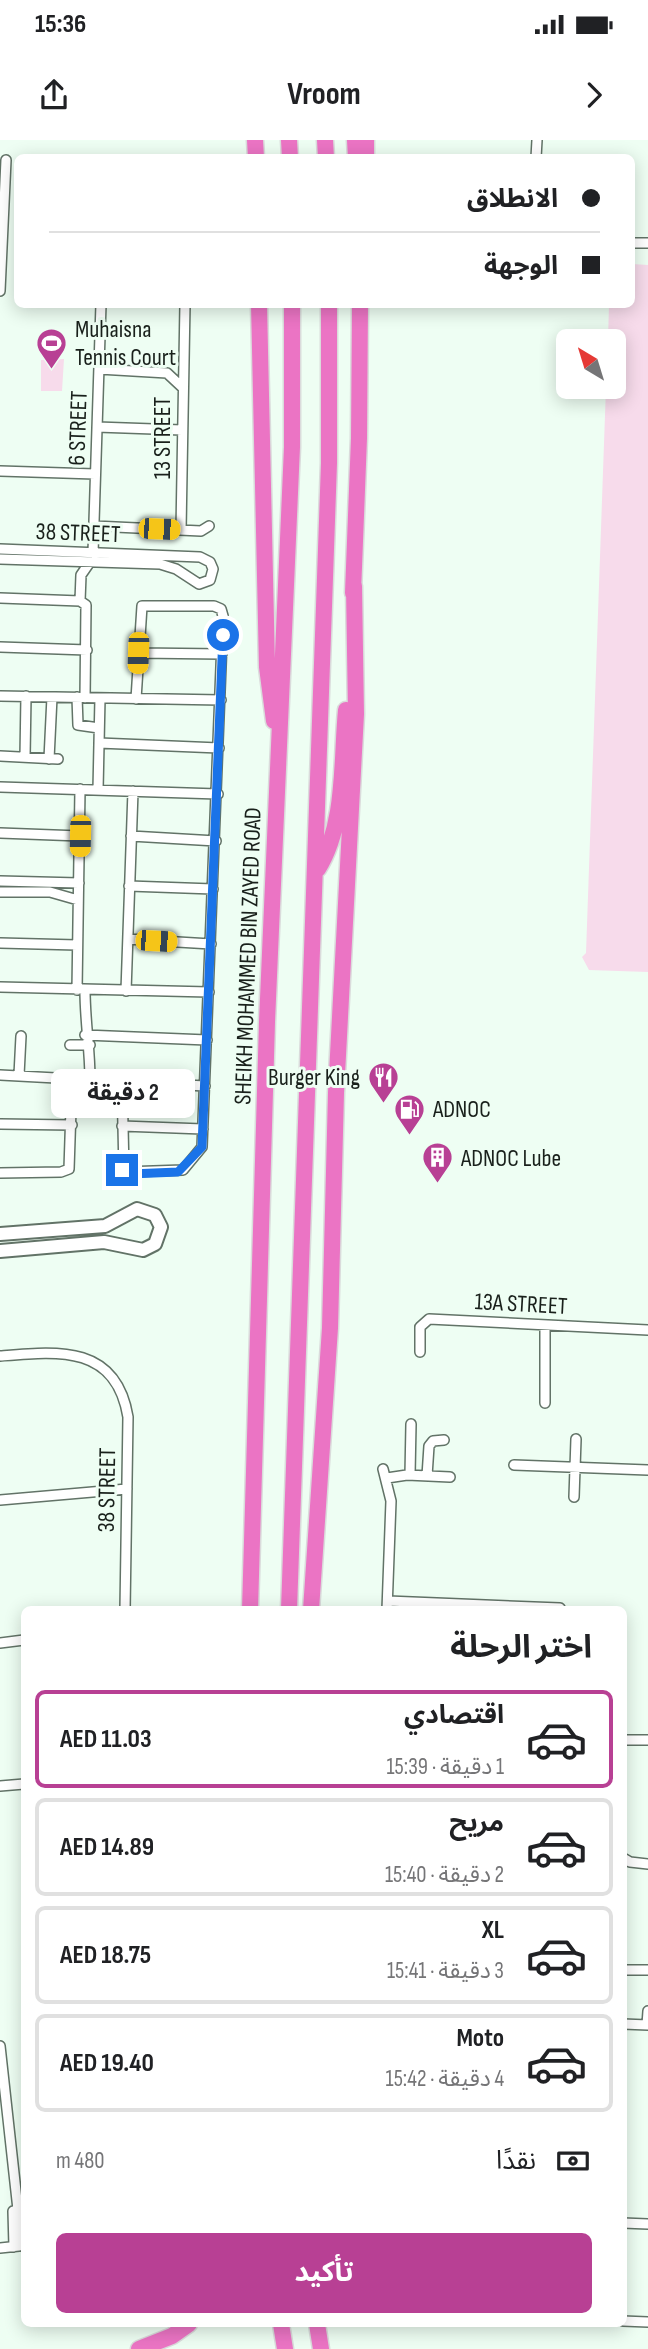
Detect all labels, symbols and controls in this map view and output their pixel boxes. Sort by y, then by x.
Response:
text: 15:36 [35,9,86,40]
text: Vroom [287,75,361,114]
icon: share [35,76,73,114]
icon: forward [575,76,613,114]
text: الانطلاق [467,184,558,215]
text: الوجهة [484,251,558,282]
place label: Muhaisna Tennis Court [75,315,176,372]
sports icon: Muhaisna Tennis Court [35,326,69,370]
north arrow [556,329,626,399]
map controls [556,329,626,399]
street label: 6 STREET [62,390,94,466]
street label: 13 STREET [148,396,177,479]
street label: 38 STREET [35,517,121,549]
car [138,518,181,540]
route start [207,619,239,651]
car [127,632,150,674]
street label: SHEIKH MOHAMMED BIN ZAYED ROAD [228,807,268,1105]
car [70,815,91,857]
car [135,929,178,953]
restaurant icon: Burger King [366,1060,400,1104]
place label: Burger King [268,1063,360,1092]
callout: 2 دقيقة [50,1068,194,1118]
text: 2 دقيقة [87,1079,159,1107]
fuel station icon: ADNOC [393,1092,427,1136]
place label: ADNOC [432,1095,491,1124]
building icon: ADNOC Lube [421,1141,455,1185]
place label: ADNOC Lube [460,1144,561,1173]
route end [106,1154,138,1186]
street label: 13A STREET [474,1287,568,1321]
street label: 38 STREET [92,1447,122,1533]
text: اختر الرحلة [450,1628,592,1667]
text: اقتصادي [404,1700,504,1731]
icon: car [525,1708,588,1771]
text: AED 11.03 [60,1724,152,1755]
text: 1 دقيقة · 15:39 [387,1753,504,1781]
text: مريح [449,1808,504,1839]
icon: car [525,1816,588,1879]
text: AED 14.89 [60,1832,154,1863]
text: 2 دقيقة · 15:40 [385,1861,504,1889]
text: XL [482,1915,504,1946]
icon: car [525,1924,588,1987]
text: AED 18.75 [60,1940,151,1971]
text: 3 دقيقة · 15:41 [387,1957,504,1985]
text: Moto [456,2023,504,2054]
icon: car [525,2032,588,2095]
text: AED 19.40 [60,2048,154,2079]
text: 4 دقيقة · 15:42 [386,2065,504,2093]
icon: cash [554,2142,592,2180]
text: نقدًا [496,2146,536,2177]
text: 480 m [56,2147,104,2175]
button: تأكيد [56,2233,592,2313]

